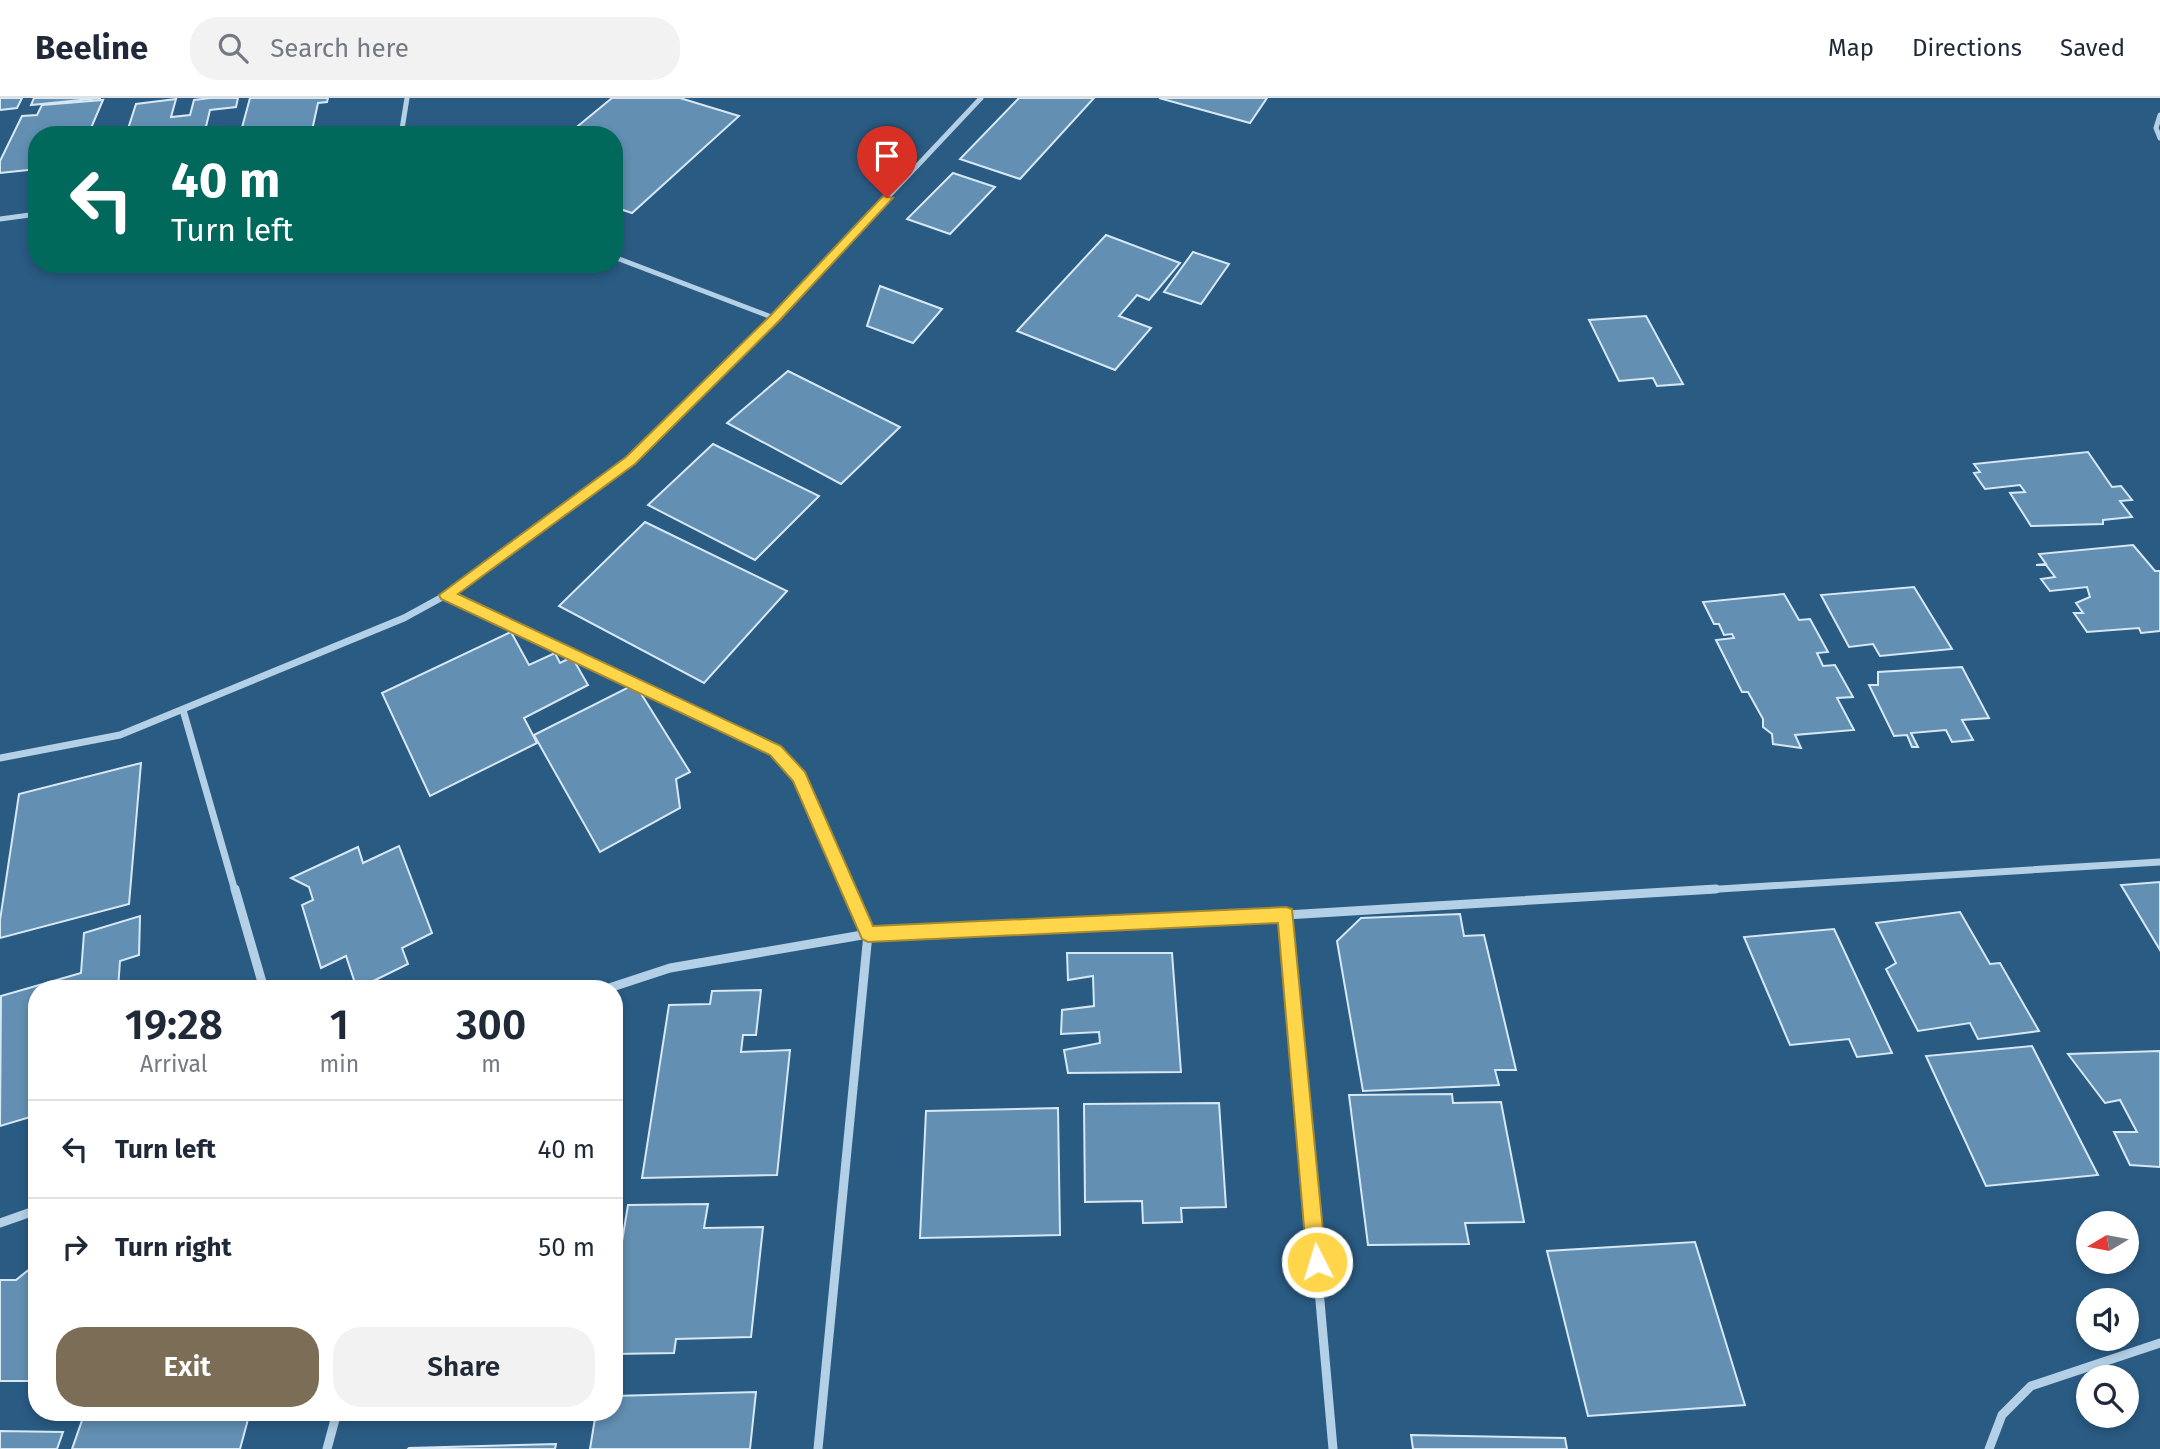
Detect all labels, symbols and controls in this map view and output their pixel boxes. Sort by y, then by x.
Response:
search box [190,17,680,80]
text: Beeline [35,28,148,68]
icon: search [214,29,252,67]
text: Search here [270,33,409,64]
text: Map [1828,34,1874,62]
text: Directions [1912,34,2022,62]
text: Saved [2060,34,2125,62]
pin [857,126,917,198]
icon: arrive [868,137,906,175]
text: 40 m [171,151,280,210]
icon: left [56,154,147,245]
text: Turn left [171,211,293,249]
text: 19:28 [125,1000,223,1050]
text: 1 [330,1000,349,1050]
text: 300 [456,1000,526,1050]
text: Arrival [140,1050,207,1078]
text: min [320,1050,359,1078]
text: m [481,1050,501,1078]
icon: left [56,1130,94,1168]
text: Turn left [115,1134,216,1165]
text: 40 m [537,1134,595,1165]
north arrow [2076,1211,2138,1274]
map controls [2076,1211,2139,1428]
position arrow [1280,1225,1354,1299]
icon: right [56,1228,94,1266]
text: Turn right [115,1232,232,1263]
text: 50 m [538,1232,595,1263]
button: sound [2076,1288,2139,1351]
button: Exit [56,1327,319,1407]
button: Share [333,1327,595,1407]
button: search [2076,1365,2139,1428]

